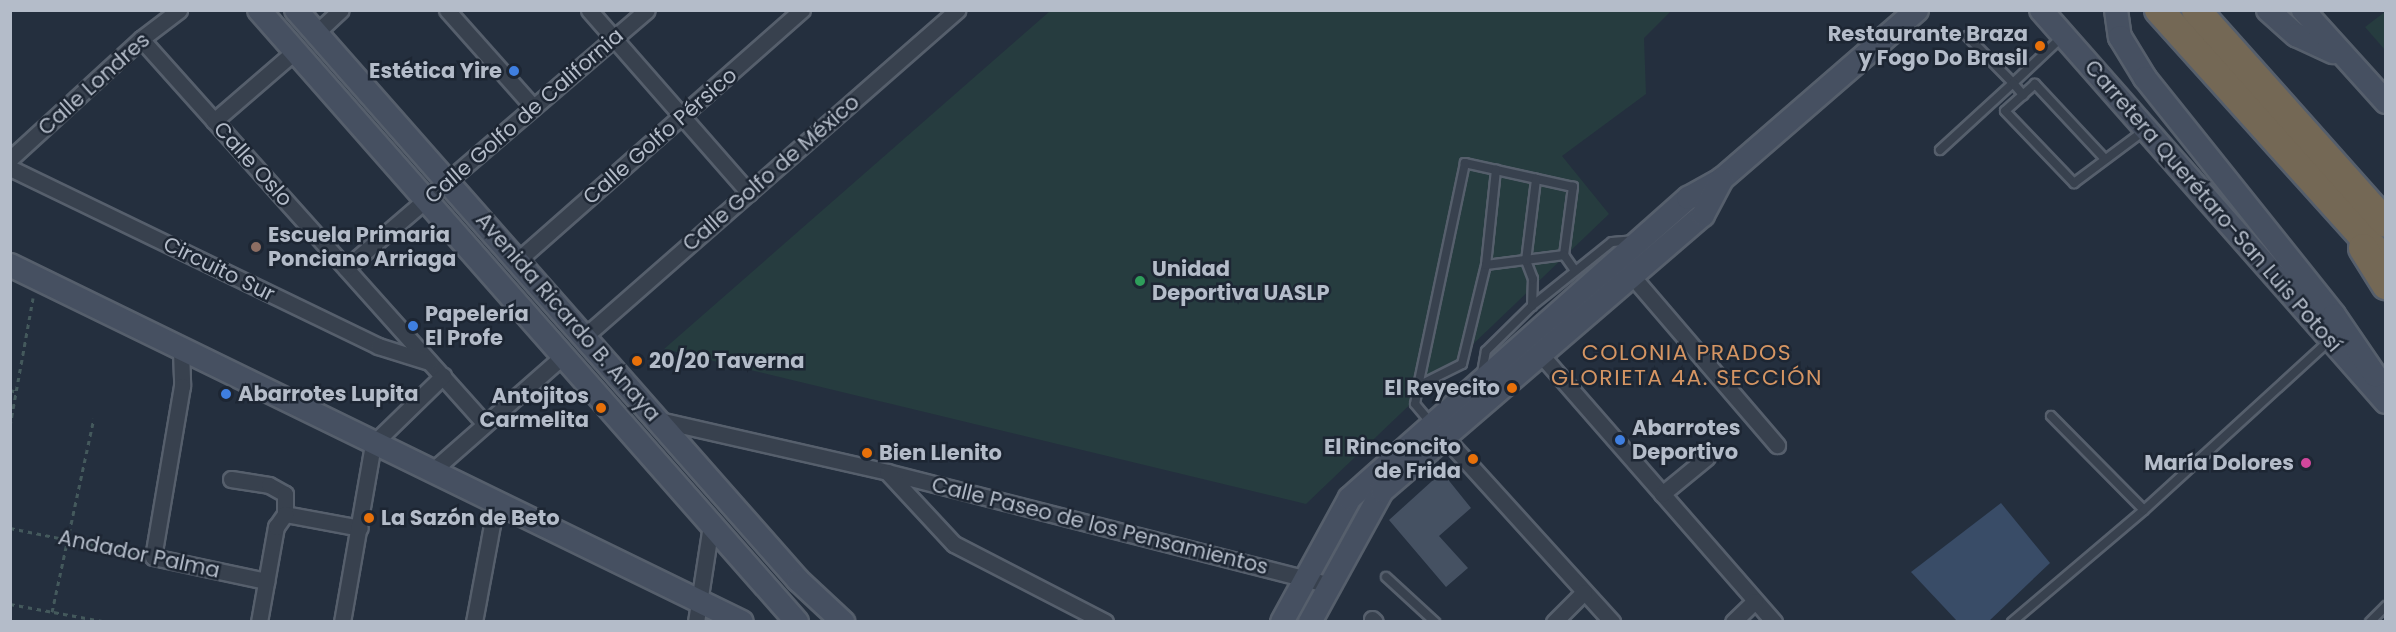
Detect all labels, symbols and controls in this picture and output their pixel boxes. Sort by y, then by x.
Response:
place label: Restaurante Braza y Fogo Do Brasil [1828,21,2028,71]
street label: Calle Golfo de California [420,23,628,209]
street label: Calle Londres [33,27,155,141]
marker: Restaurante Braza y Fogo Do Brasil [2033,39,2047,53]
street label: Carretera Querétaro-San Luis Potosí [2079,55,2347,357]
place label: Estética Yire [369,58,502,84]
street label: Calle Golfo Pérsico [578,62,742,210]
marker: Estética Yire [507,64,521,78]
street label: Calle Golfo de México [678,89,864,257]
street label: Calle Oslo [208,116,298,212]
street label: Avenida Ricardo B. Anaya [471,208,665,426]
place label: Escuela Primaria Ponciano Arriaga [268,222,456,272]
street label: Circuito Sur [159,231,279,307]
marker: Escuela Primaria Ponciano Arriaga [249,240,263,254]
place label: Unidad Deportiva UASLP [1152,256,1330,306]
marker: Unidad Deportiva UASLP [1133,274,1147,288]
place label: Papelería El Profe [425,301,529,351]
marker: Papelería El Profe [406,319,420,333]
district label: COLONIA PRADOS GLORIETA 4A. SECCIÓN [1551,339,1823,390]
place label: 20/20 Taverna [649,348,804,374]
marker: 20/20 Taverna [630,354,644,368]
place label: El Reyecito [1384,375,1500,401]
place label: Abarrotes Lupita [238,381,418,407]
marker: El Reyecito [1505,381,1519,395]
place label: Antojitos Carmelita [479,383,589,433]
marker: Abarrotes Lupita [219,387,233,401]
marker: Antojitos Carmelita [594,401,608,415]
place label: Abarrotes Deportivo [1632,415,1741,465]
marker: Abarrotes Deportivo [1613,433,1627,447]
place label: El Rinconcito de Frida [1324,434,1461,484]
place label: Bien Llenito [879,440,1002,466]
marker: Bien Llenito [860,446,874,460]
place label: María Dolores [2144,450,2294,476]
marker: El Rinconcito de Frida [1466,452,1480,466]
marker: María Dolores [2299,456,2313,470]
street label: Calle Paseo de los Pensamientos [929,472,1271,580]
place label: La Sazón de Beto [381,505,560,531]
marker: La Sazón de Beto [362,511,376,525]
street label: Andador Palma [56,525,222,583]

